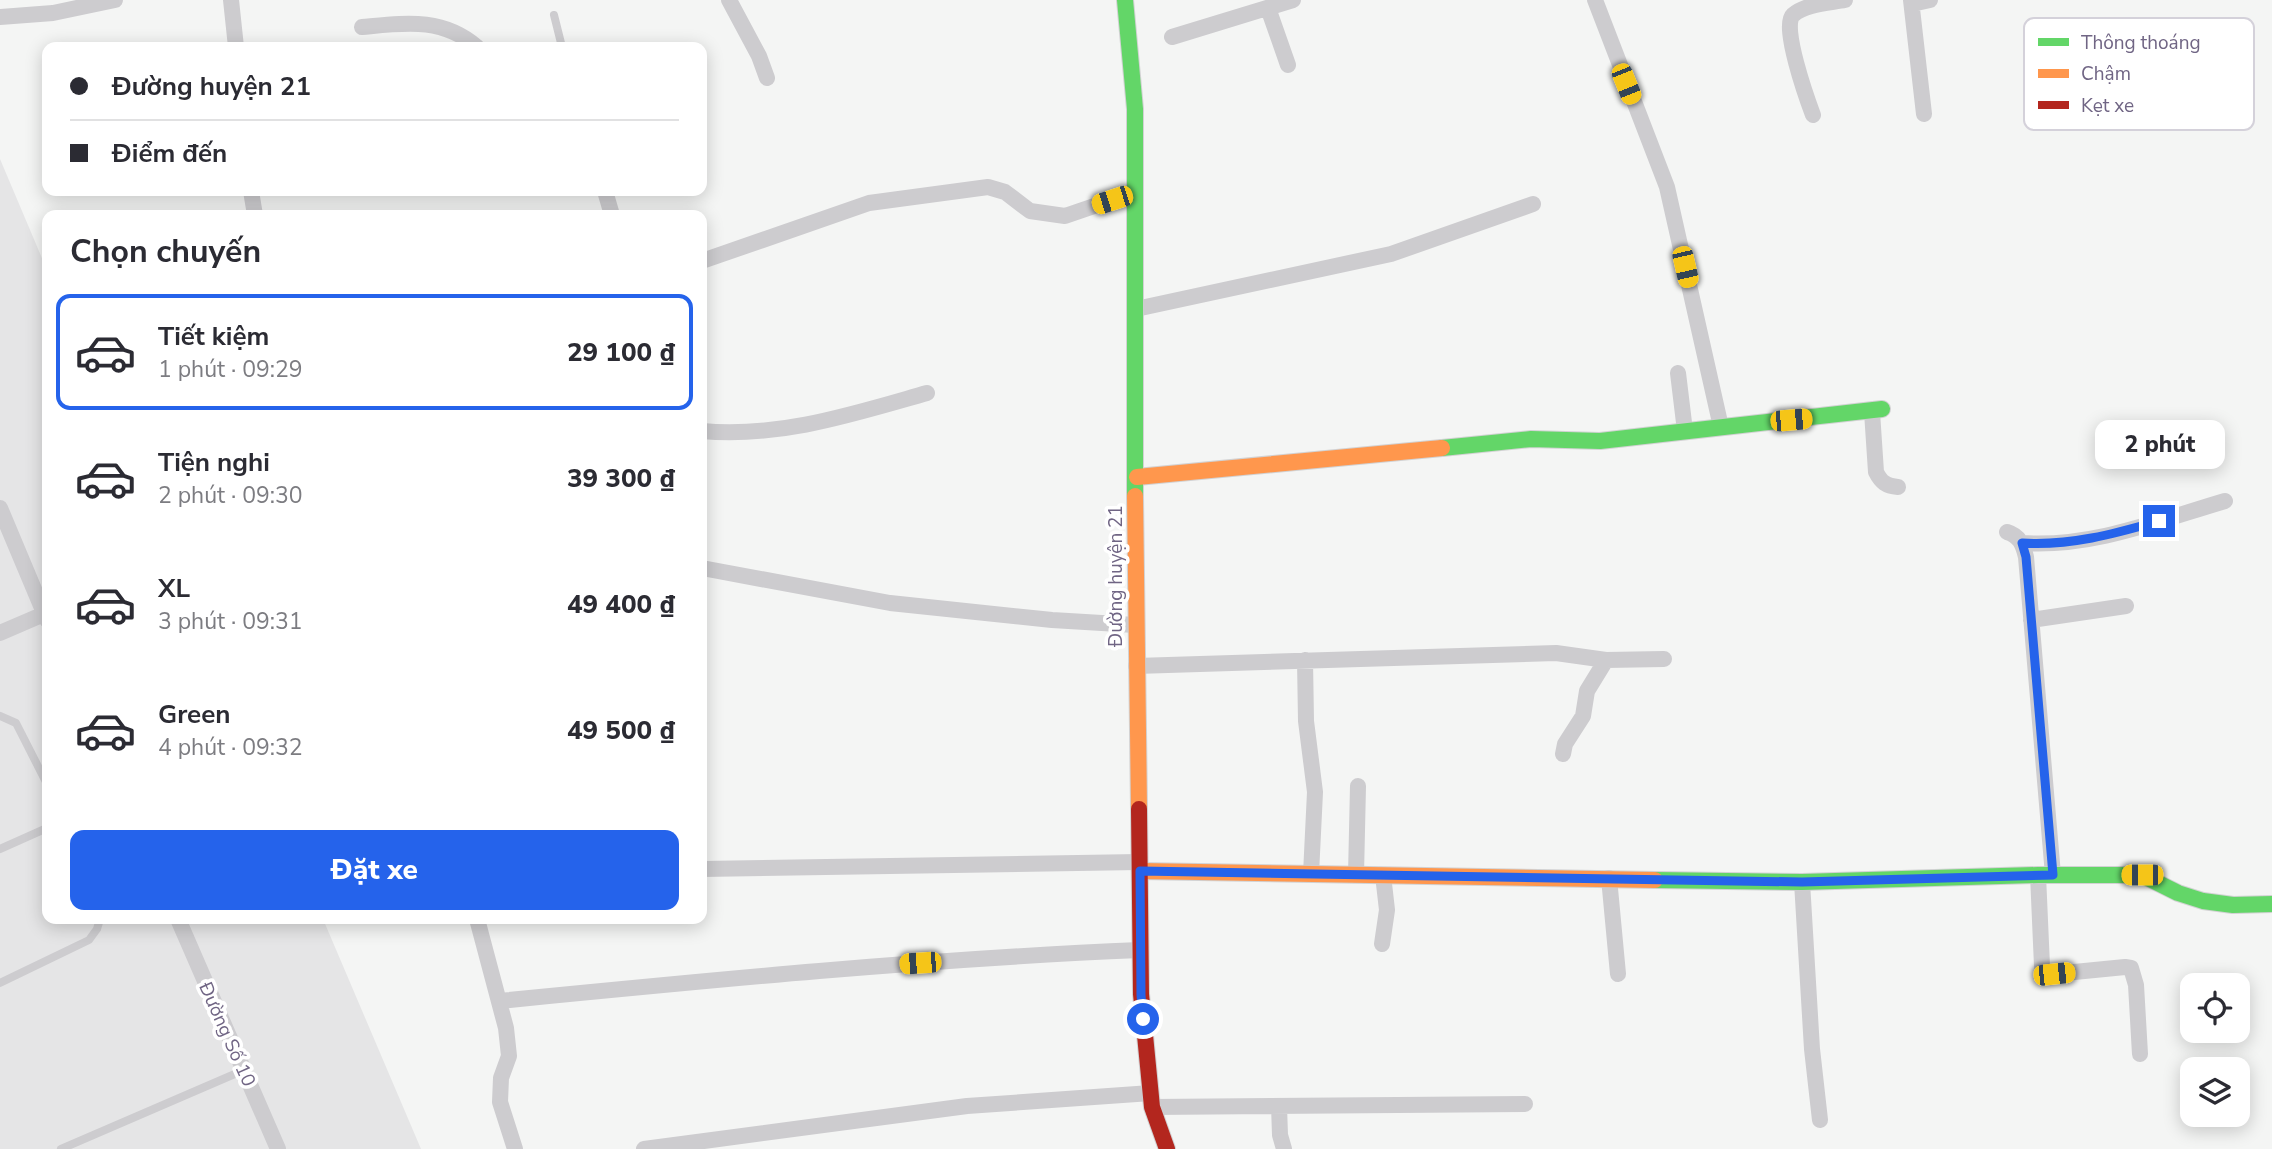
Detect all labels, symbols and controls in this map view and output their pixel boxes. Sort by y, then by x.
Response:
legend [2024,18,2254,130]
text: Thông thoáng [2081,30,2201,56]
car [1609,61,1644,107]
text: Chậm [2081,61,2131,87]
text: Đường huyện 21 [112,69,311,104]
text: Kẹt xe [2081,93,2134,119]
text: Điểm đến [112,136,227,171]
car [1089,184,1136,216]
text: Chọn chuyến [70,230,261,273]
car [1671,244,1700,290]
text: Tiết kiệm [158,319,269,354]
icon: car [74,321,137,384]
text: 29 100 ₫ [567,335,675,370]
text: 1 phút · 09:29 [158,354,303,385]
car [1770,408,1813,432]
callout: 2 phút [2094,420,2224,468]
text: 2 phút [2125,429,2195,460]
text: Tiện nghi [158,445,270,480]
icon: car [74,447,137,510]
text: 39 300 ₫ [567,461,675,496]
text: 2 phút · 09:30 [158,480,303,511]
street label: Đường huyện 21 [1103,505,1129,648]
route end [2143,505,2175,537]
text: XL [158,571,190,606]
icon: car [74,573,137,636]
text: 49 400 ₫ [567,587,675,622]
text: 3 phút · 09:31 [158,606,303,637]
text: Green [158,697,231,732]
icon: car [74,699,137,762]
text: 49 500 ₫ [567,713,675,748]
text: 4 phút · 09:32 [158,732,303,763]
button: Đặt xe [70,830,679,910]
car [2122,865,2164,886]
car [899,951,942,975]
car [2033,961,2076,987]
map controls [2180,973,2250,1127]
button: locate [2180,973,2250,1043]
street label: Đường Số 10 [192,977,262,1091]
route start [1127,1003,1159,1035]
button: layers [2180,1057,2250,1127]

